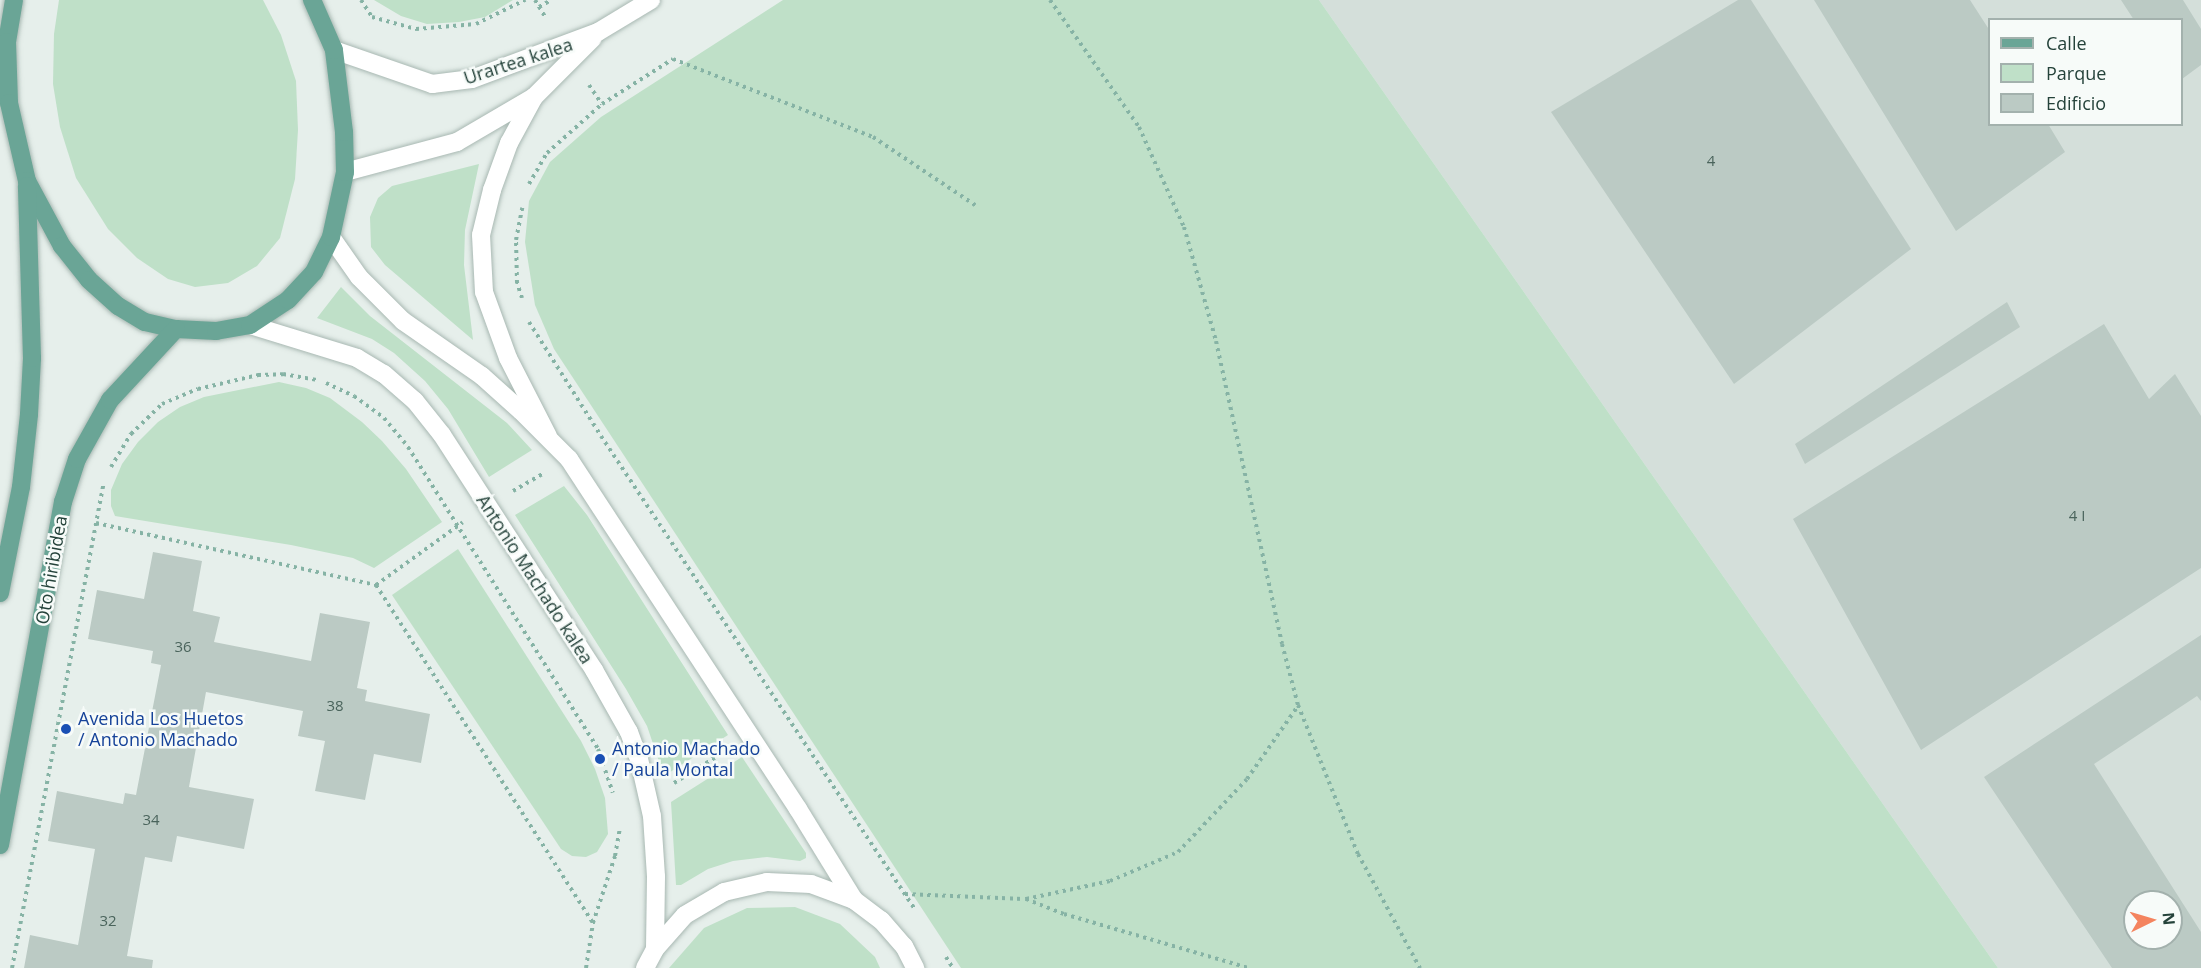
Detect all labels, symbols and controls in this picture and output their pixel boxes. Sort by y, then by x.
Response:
legend [1988,18,2183,126]
text: Calle [2046,31,2087,55]
street label: Urartea kalea [461,33,575,89]
text: Parque [2046,61,2106,85]
text: Edificio [2046,91,2106,115]
house number: 4 [1707,152,1715,170]
street label: Antonio Machado kalea [472,490,598,668]
house number: 4 I [2069,507,2085,525]
street label: Oto hiribidea [31,514,71,626]
house number: 36 [174,638,192,656]
house number: 38 [326,697,344,715]
place label: Avenida Los Huetos / Antonio Machado [78,708,243,750]
marker: Avenida Los Huetos / Antonio Machado [59,722,73,736]
place label: Antonio Machado / Paula Montal [612,738,760,780]
marker: Antonio Machado / Paula Montal [593,752,607,766]
house number: 34 [142,811,160,829]
north arrow [2123,890,2183,950]
text: N [2157,911,2180,926]
house number: 32 [99,912,117,930]

